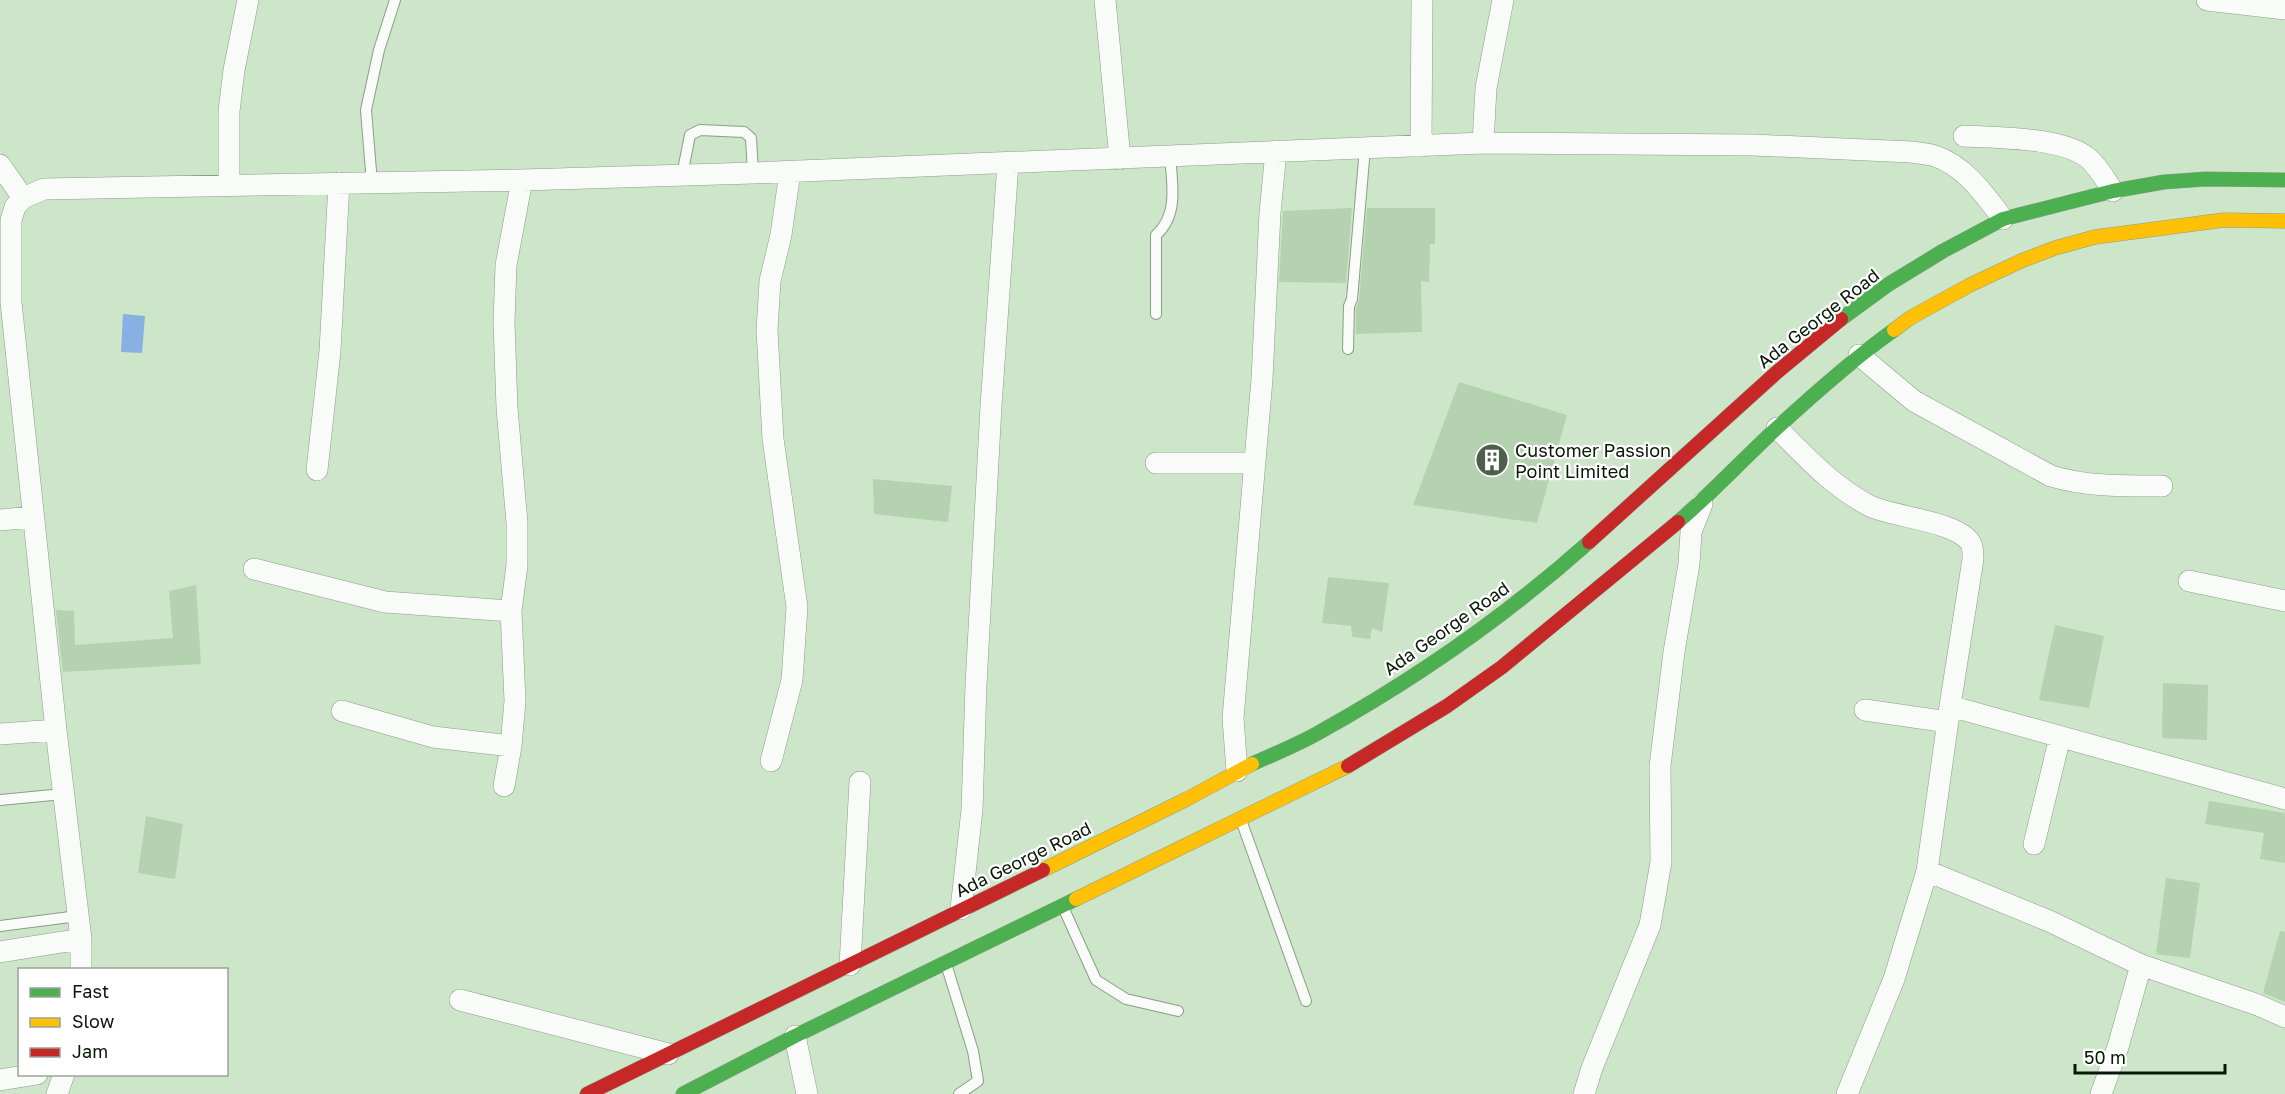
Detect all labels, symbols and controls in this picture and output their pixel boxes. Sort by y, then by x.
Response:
street label: Ada George Road [1753,264,1883,372]
place label: Customer Passion Point Limited [1515,439,1671,482]
building icon: Customer Passion Point Limited [1474,442,1510,478]
street label: Ada George Road [1379,576,1513,680]
street label: Ada George Road [951,817,1095,901]
legend [18,968,228,1076]
text: Fast [72,980,109,1002]
text: Slow [72,1010,115,1032]
scale bar [2075,1037,2225,1075]
text: Jam [72,1040,108,1062]
text: 50 m [2084,1046,2126,1068]

